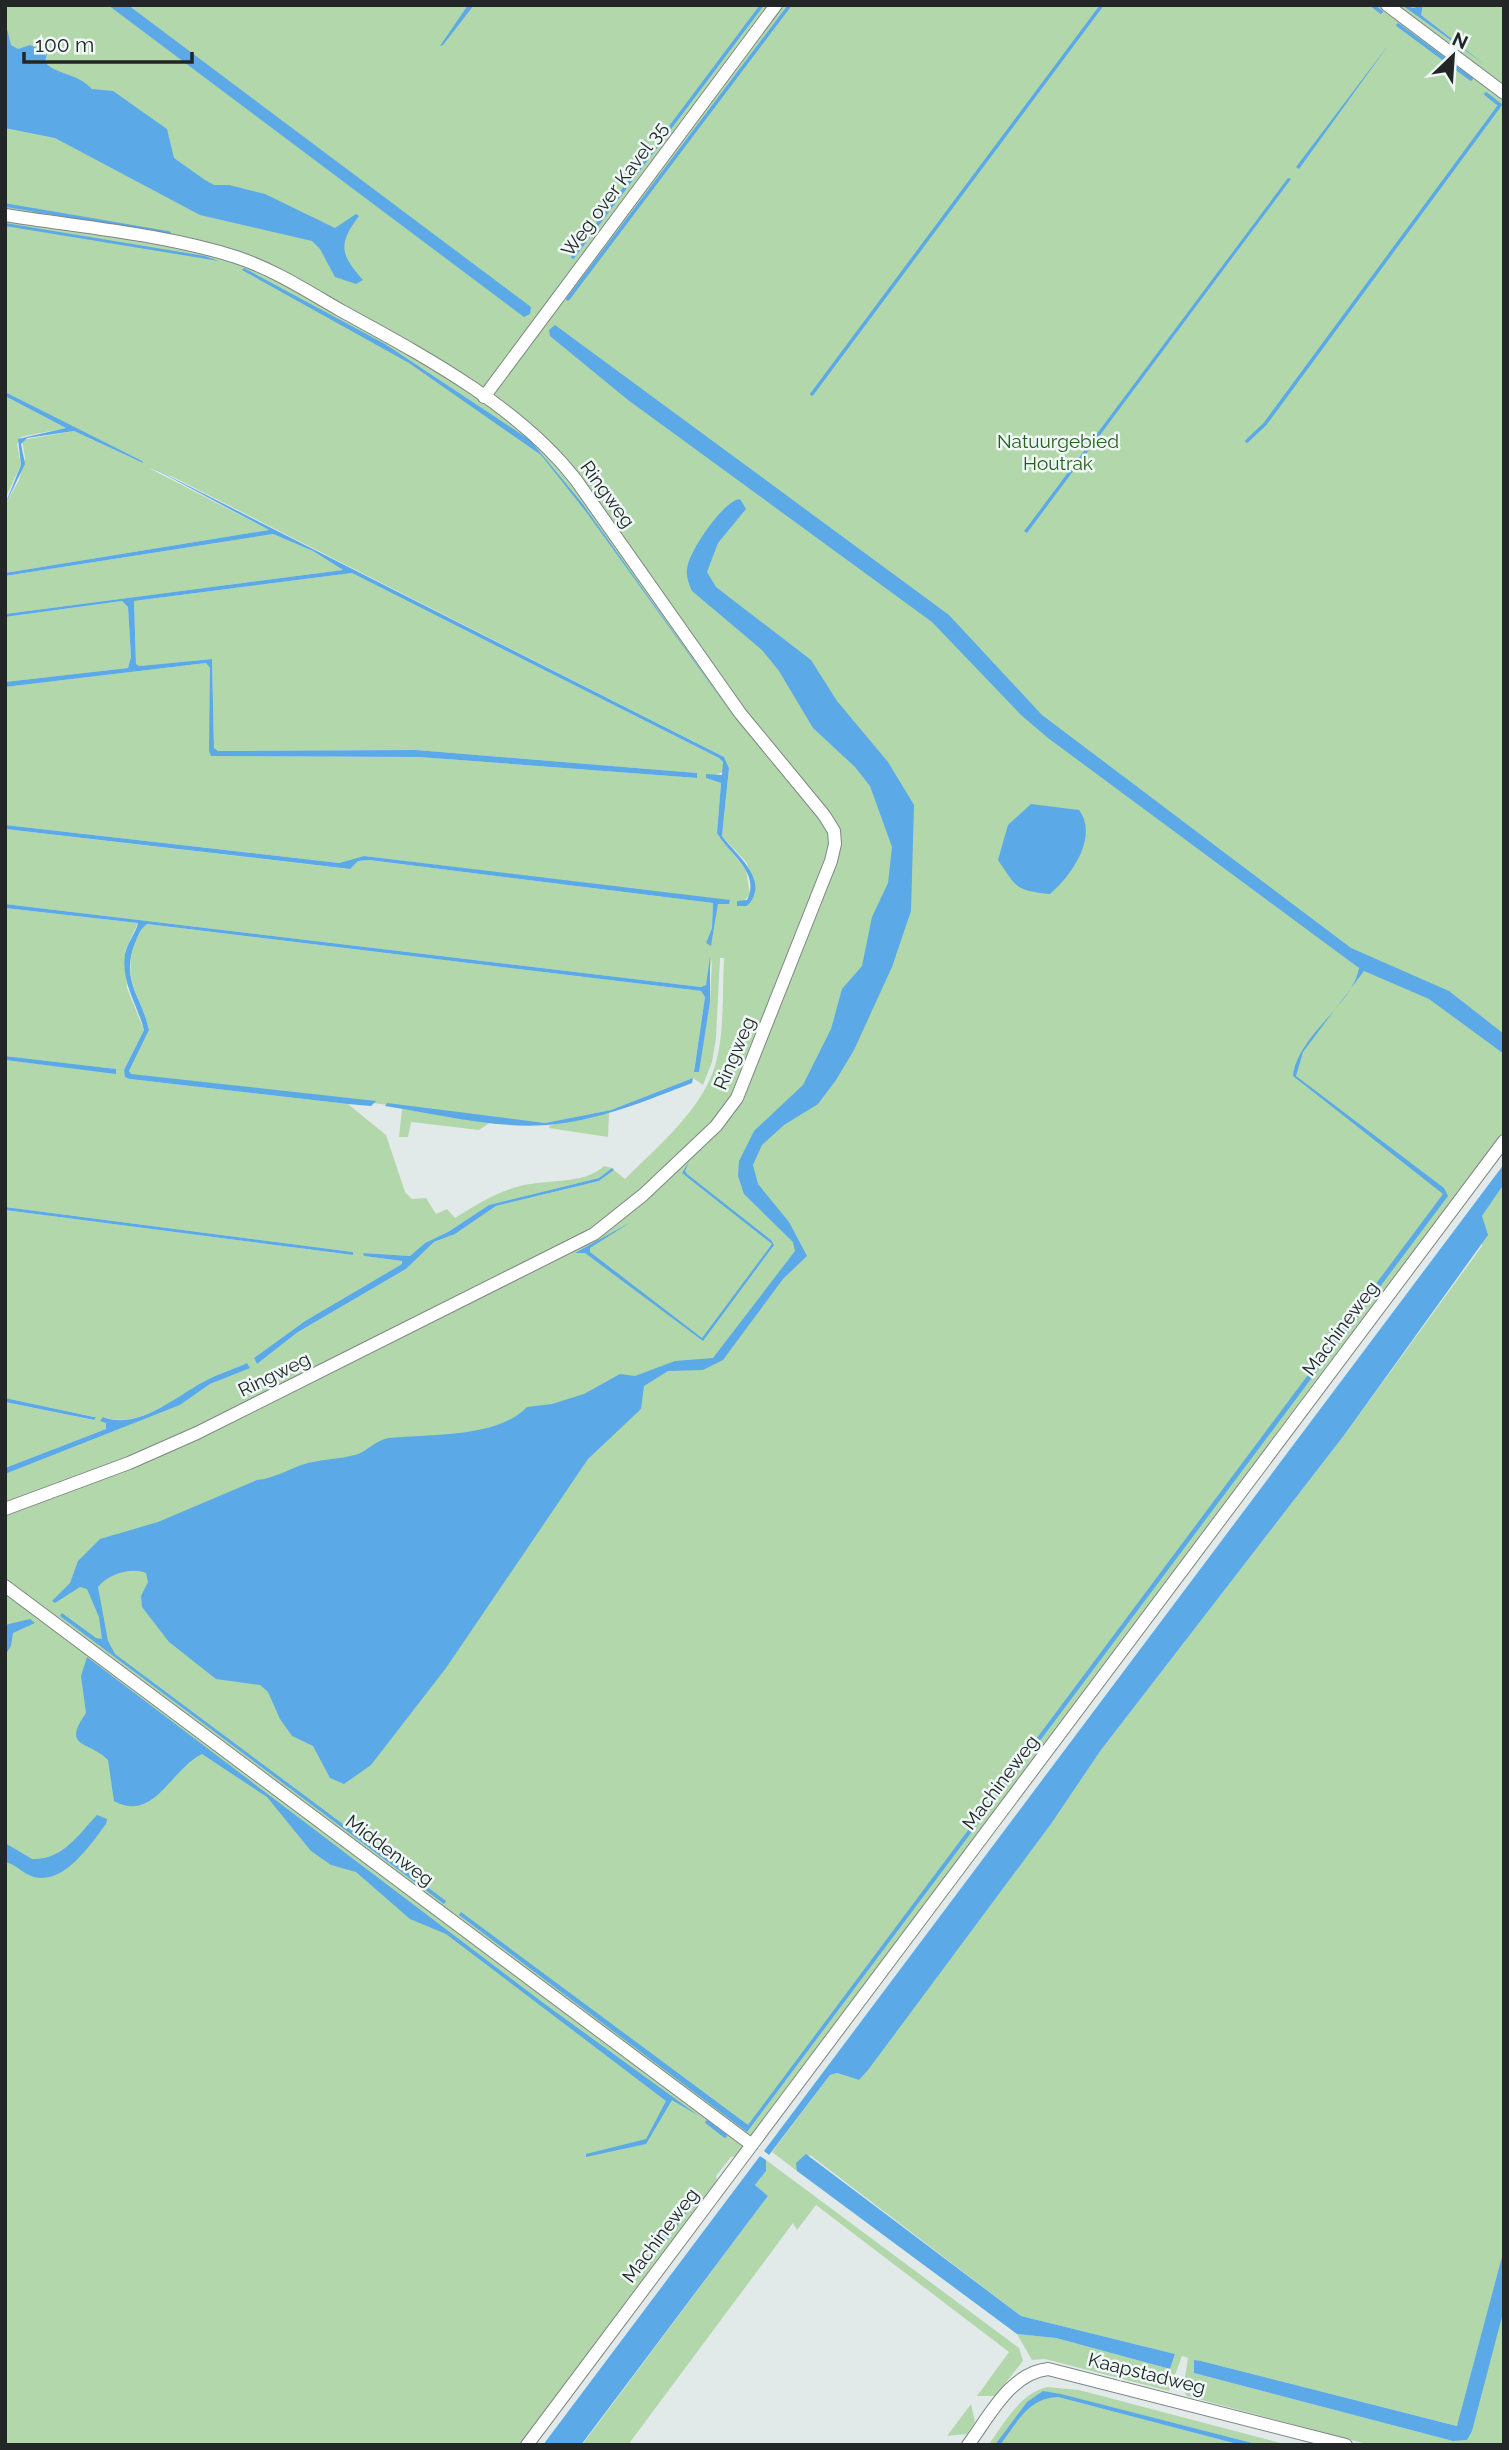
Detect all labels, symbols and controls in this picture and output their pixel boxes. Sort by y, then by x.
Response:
scale bar [24,21,192,65]
north arrow [1418,21,1488,91]
text: N [1449,28,1471,54]
text: 100 m [35,32,94,57]
street label: Weg over Kavel 35 [556,118,672,260]
park label: Natuurgebied Houtrak [997,430,1119,474]
street label: Ringweg [576,456,640,532]
street label: Ringweg [709,1013,759,1093]
street label: Machineweg [1297,1276,1383,1380]
street label: Ringweg [234,1347,314,1401]
street label: Machineweg [957,1730,1043,1834]
street label: Middenweg [342,1810,438,1890]
street label: Machineweg [617,2183,703,2287]
street label: Kaapstadweg [1086,2348,1208,2398]

